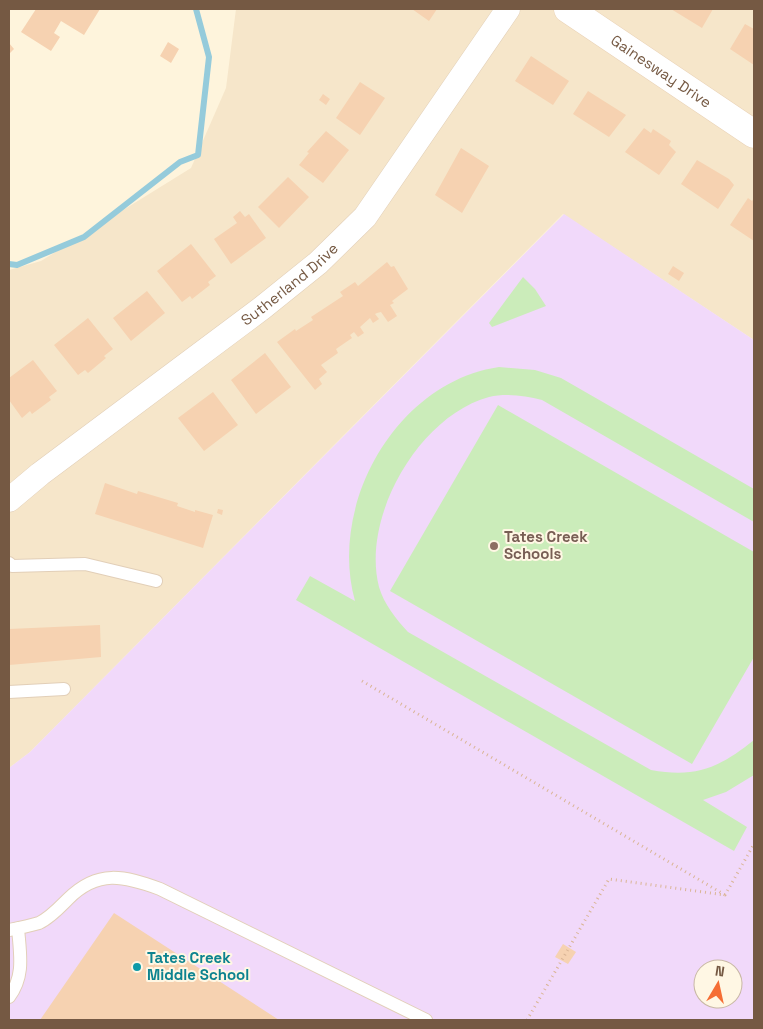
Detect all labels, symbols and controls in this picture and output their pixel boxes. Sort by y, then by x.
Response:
street label: Gainesway Drive [607,30,715,112]
street label: Sutherland Drive [237,239,342,329]
place label: Tates Creek Schools [504,527,588,563]
marker: Tates Creek Schools [488,540,500,552]
place label: Tates Creek Middle School [147,948,249,984]
north arrow [693,959,743,1009]
marker: Tates Creek Middle School [131,961,143,973]
text: N [714,962,726,981]

